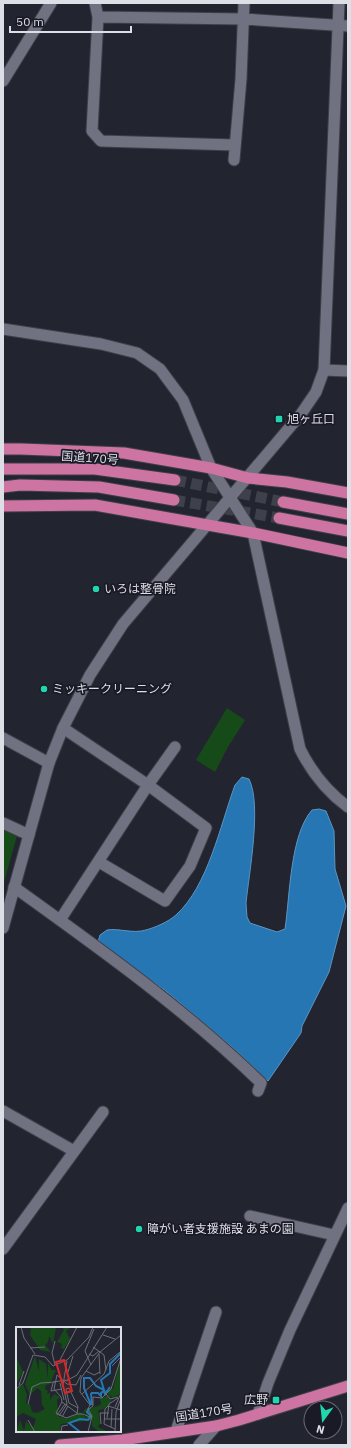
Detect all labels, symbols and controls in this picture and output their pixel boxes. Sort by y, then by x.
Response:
scale bar [10,8,131,34]
text: 50 m [16,14,44,29]
place label: 旭ヶ丘口 [287,411,335,426]
marker: 旭ヶ丘口 [274,414,284,424]
street label: 国道170号 [61,448,119,467]
place label: いろは整骨院 [104,581,176,596]
marker: いろは整骨院 [91,584,101,594]
place label: ミッキークリーニング [52,681,172,696]
marker: ミッキークリーニング [39,684,49,694]
place label: 障がい者支援施設 あまの園 [147,1221,294,1236]
marker: 障がい者支援施設 あまの園 [134,1224,144,1234]
inset map [16,1327,121,1432]
place label: 広野 [244,1392,268,1407]
marker: 広野 [271,1395,281,1405]
north arrow [303,1400,343,1440]
street label: 国道170号 [174,1401,234,1424]
text: N [315,1422,326,1437]

